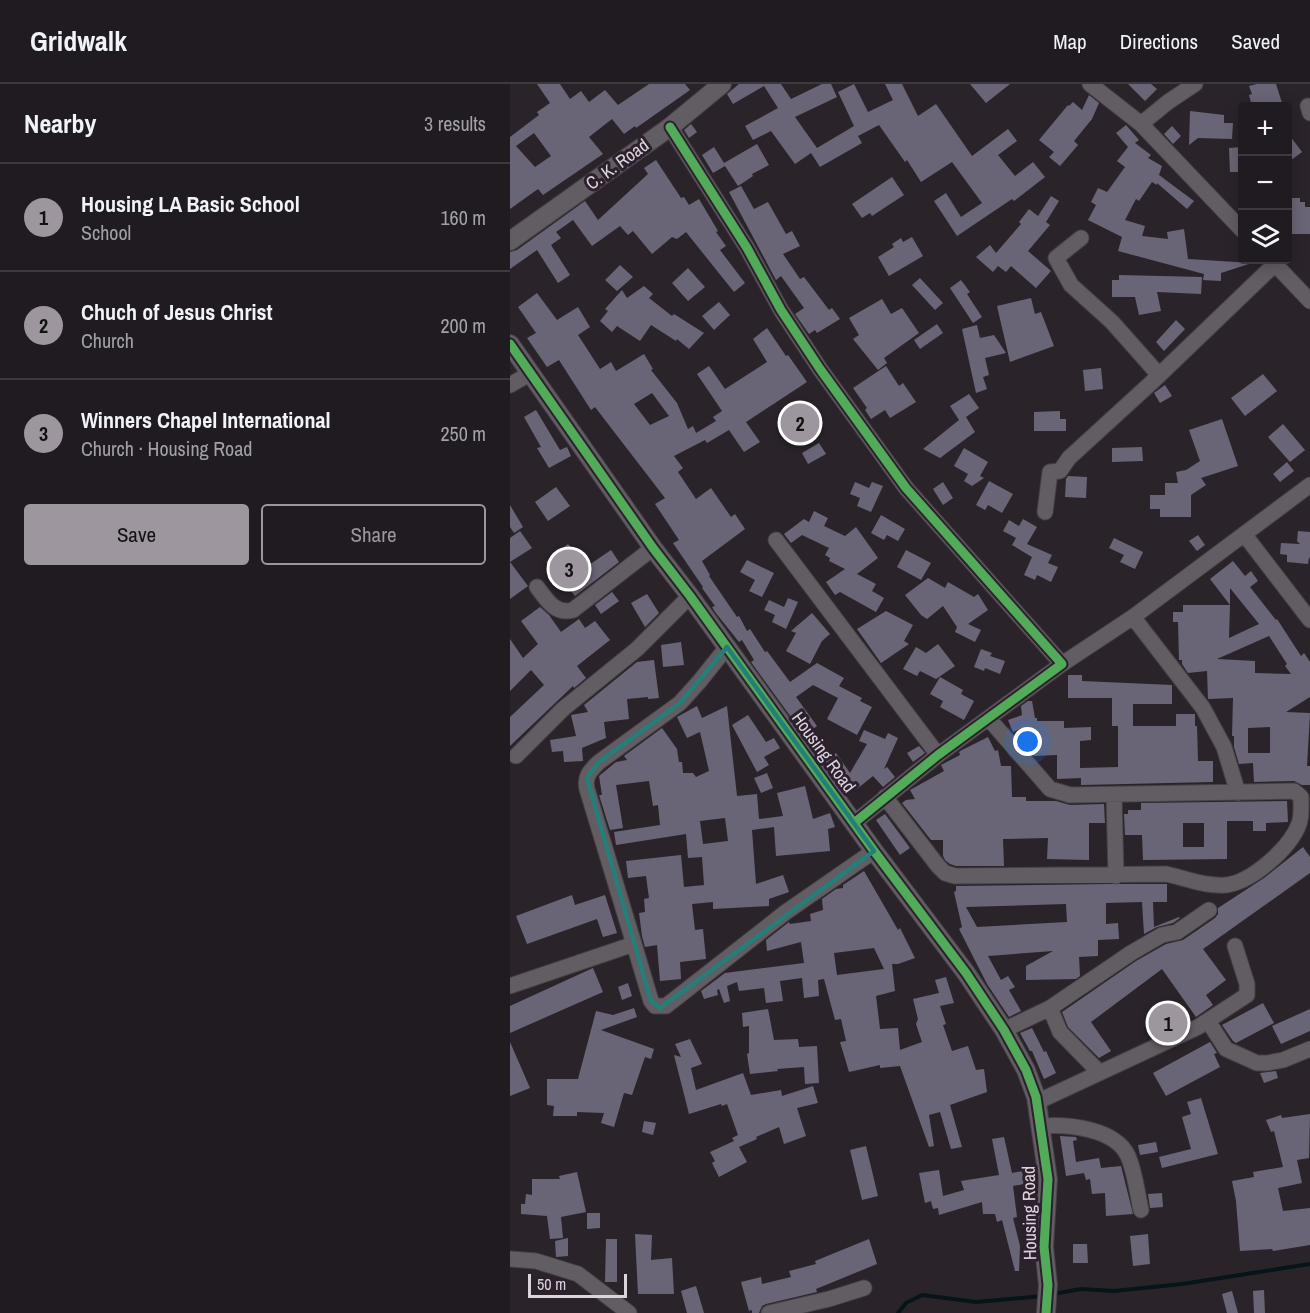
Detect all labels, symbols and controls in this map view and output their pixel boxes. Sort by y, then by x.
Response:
text: Gridwalk [30,22,127,60]
text: Map [1053,27,1087,56]
text: Directions [1120,27,1198,56]
text: Saved [1231,27,1280,56]
map controls [1238,102,1292,264]
button: + [1238,102,1292,156]
text: Nearby [24,106,96,141]
text: 3 results [424,110,486,137]
street label: C. K. Road [580,133,654,195]
button: − [1238,156,1292,210]
text: Housing LA Basic School [81,189,300,219]
text: 1 [39,204,48,231]
text: 160 m [440,204,486,231]
button: layers [1238,210,1292,264]
text: School [81,219,131,246]
text: Chuch of Jesus Christ [81,297,272,327]
text: 2 [39,312,48,339]
text: 200 m [440,312,486,339]
text: Church [81,327,134,354]
pin: 2 [780,400,820,446]
text: Winners Chapel International [81,405,330,435]
text: 3 [39,420,48,447]
text: 250 m [440,420,486,447]
text: Church · Housing Road [81,435,252,462]
button: Save [24,504,249,565]
button: Share [261,504,486,565]
pin: 3 [550,546,588,592]
street label: Housing Road [786,706,862,798]
your location [1013,727,1042,756]
pin: 1 [1148,1000,1188,1046]
street label: Housing Road [1016,1166,1042,1260]
scale bar [528,1271,627,1298]
text: 50 m [537,1273,566,1295]

